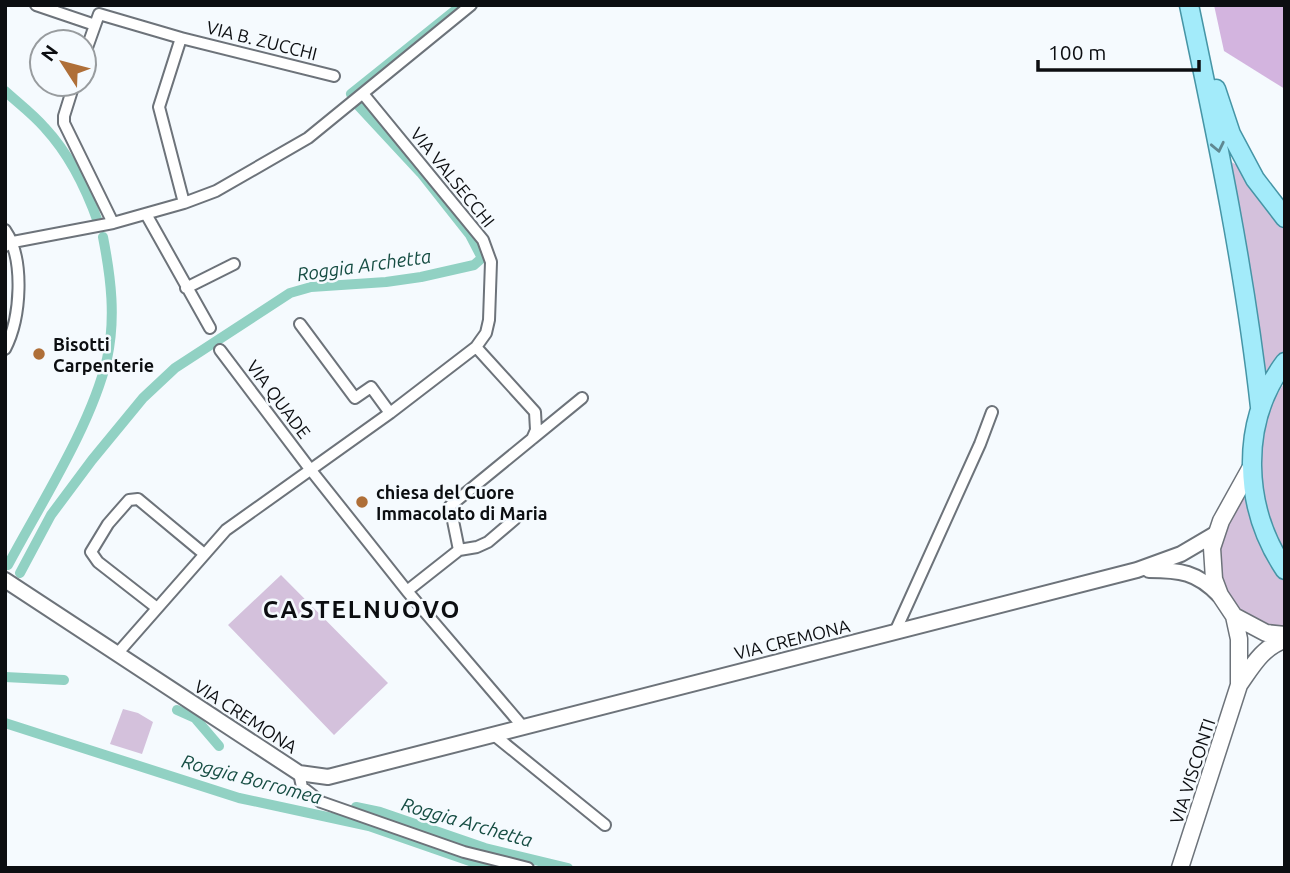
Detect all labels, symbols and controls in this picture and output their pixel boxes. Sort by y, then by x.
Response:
street label: VIA B. ZUCCHI [205,17,319,63]
north arrow [28,28,98,98]
scale bar [1038,28,1199,72]
text: 100 m [1048,40,1106,64]
text: N [36,41,62,65]
street label: VIA VALSECCHI [407,123,499,231]
one-way arrow [1210,141,1225,153]
water label: Roggia Archetta [296,245,432,285]
place label: Bisotti Carpenterie [53,334,154,375]
marker: Bisotti Carpenterie [31,346,47,362]
street label: VIA QUADE [242,356,315,443]
place label: chiesa del Cuore Immacolato di Maria [376,482,548,523]
marker: chiesa del Cuore Immacolato di Maria [354,494,370,510]
district label: CASTELNUOVO [263,596,461,623]
street label: VIA CREMONA [732,615,852,663]
street label: VIA CREMONA [191,675,301,757]
street label: VIA VISCONTI [1166,716,1218,826]
water label: Roggia Borromea [180,750,324,808]
water label: Roggia Archetta [399,793,535,851]

